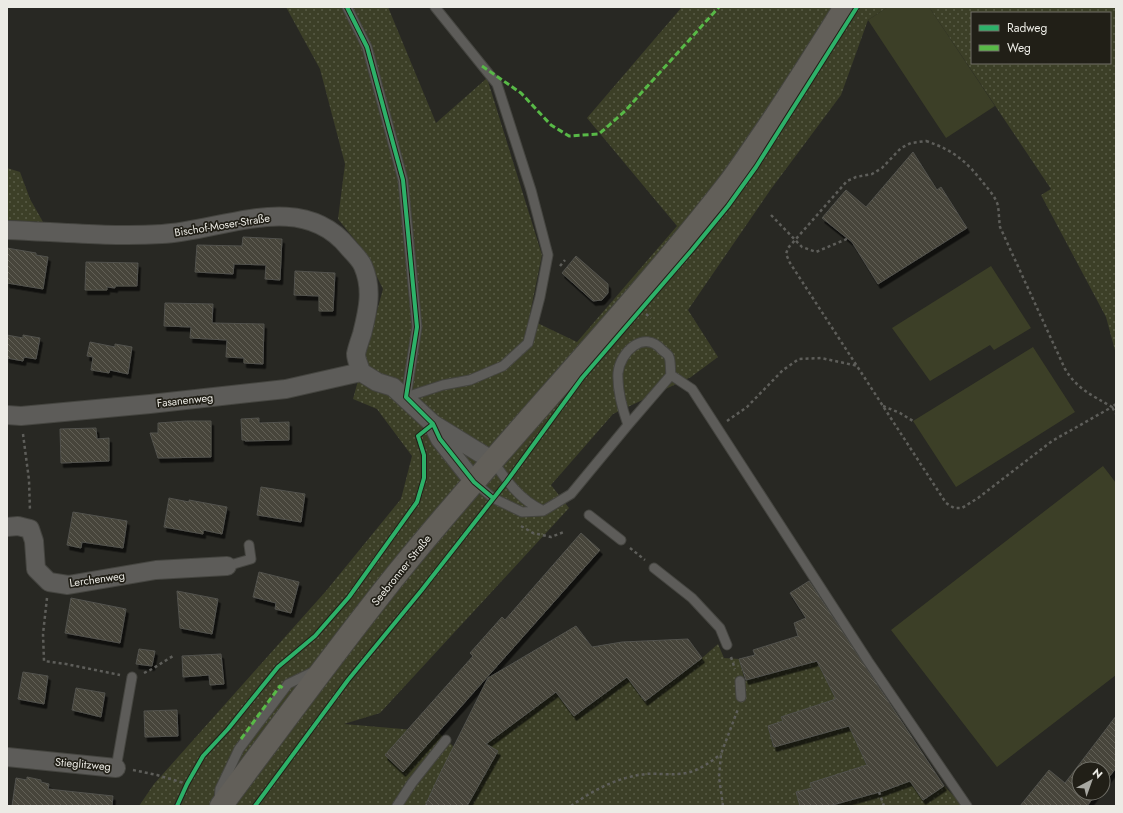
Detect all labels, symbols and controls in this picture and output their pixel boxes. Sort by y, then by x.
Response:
legend [971,12,1111,64]
text: Radweg [1007,19,1047,37]
text: Weg [1007,39,1031,57]
street label: Bischof-Moser-Straße [173,209,271,240]
street label: Fasanenweg [156,389,214,411]
street label: Seebronner Straße [367,531,435,609]
street label: Lerchenweg [68,567,126,591]
street label: Stieglitzweg [54,754,112,774]
north arrow [1071,761,1111,801]
text: N [1089,765,1106,782]

